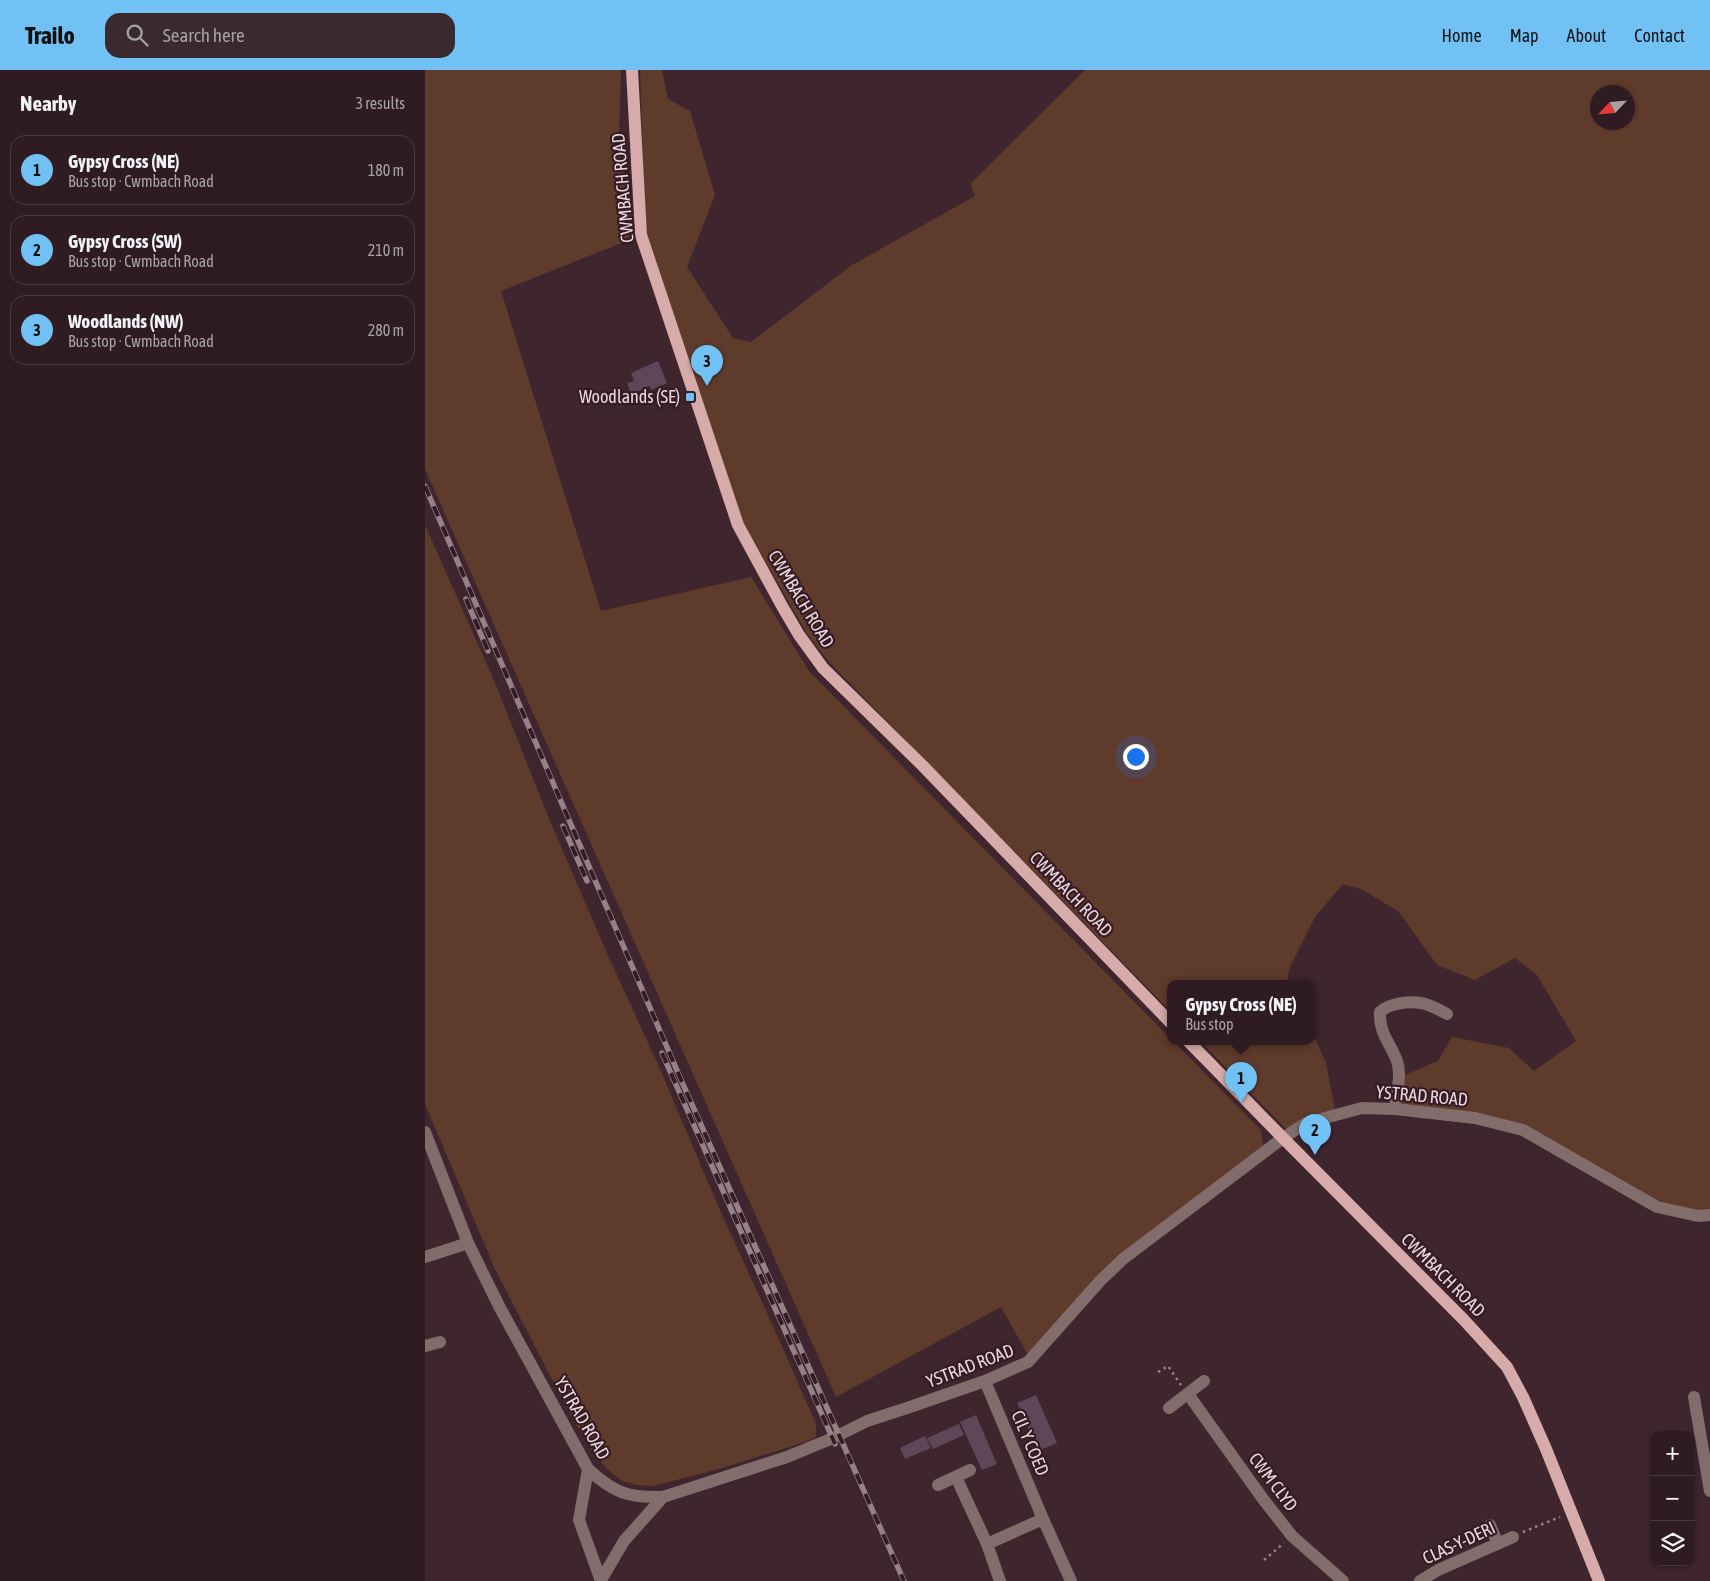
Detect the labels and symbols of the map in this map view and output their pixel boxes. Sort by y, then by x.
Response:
north arrow [1590,85,1635,130]
street label: CWMBACH ROAD [607,132,638,244]
pin: 3 [691,345,723,386]
place label: Woodlands (SE) [579,386,680,407]
marker: Woodlands (SE) [684,391,696,403]
street label: CWMBACH ROAD [764,546,839,651]
your location [1123,744,1149,770]
street label: CWMBACH ROAD [1026,847,1117,940]
pin: 1 [1225,1062,1257,1103]
street label: YSTRAD ROAD [1375,1081,1469,1110]
pin: 2 [1299,1114,1331,1155]
street label: CWMBACH ROAD [1397,1228,1490,1321]
street label: YSTRAD ROAD [923,1339,1017,1392]
street label: YSTRAD ROAD [550,1373,615,1463]
street label: CIL Y COED [1007,1407,1054,1478]
street label: CWM CLYD [1245,1448,1302,1515]
street label: CLAS-Y-DERI [1419,1517,1498,1568]

